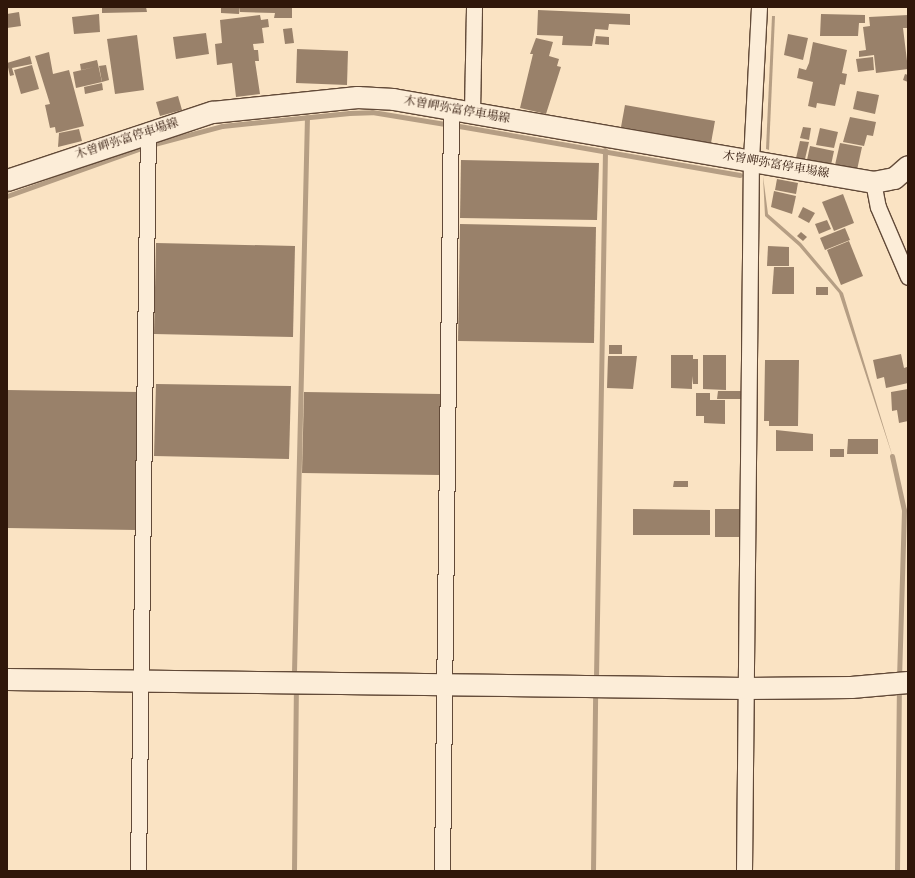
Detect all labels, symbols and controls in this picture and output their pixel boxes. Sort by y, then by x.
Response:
street label: 木曽岬弥富停車場線 [403,94,511,126]
street label: 木曽岬弥富停車場線 [73,115,181,163]
street label: 木曽岬弥富停車場線 [722,149,830,181]

